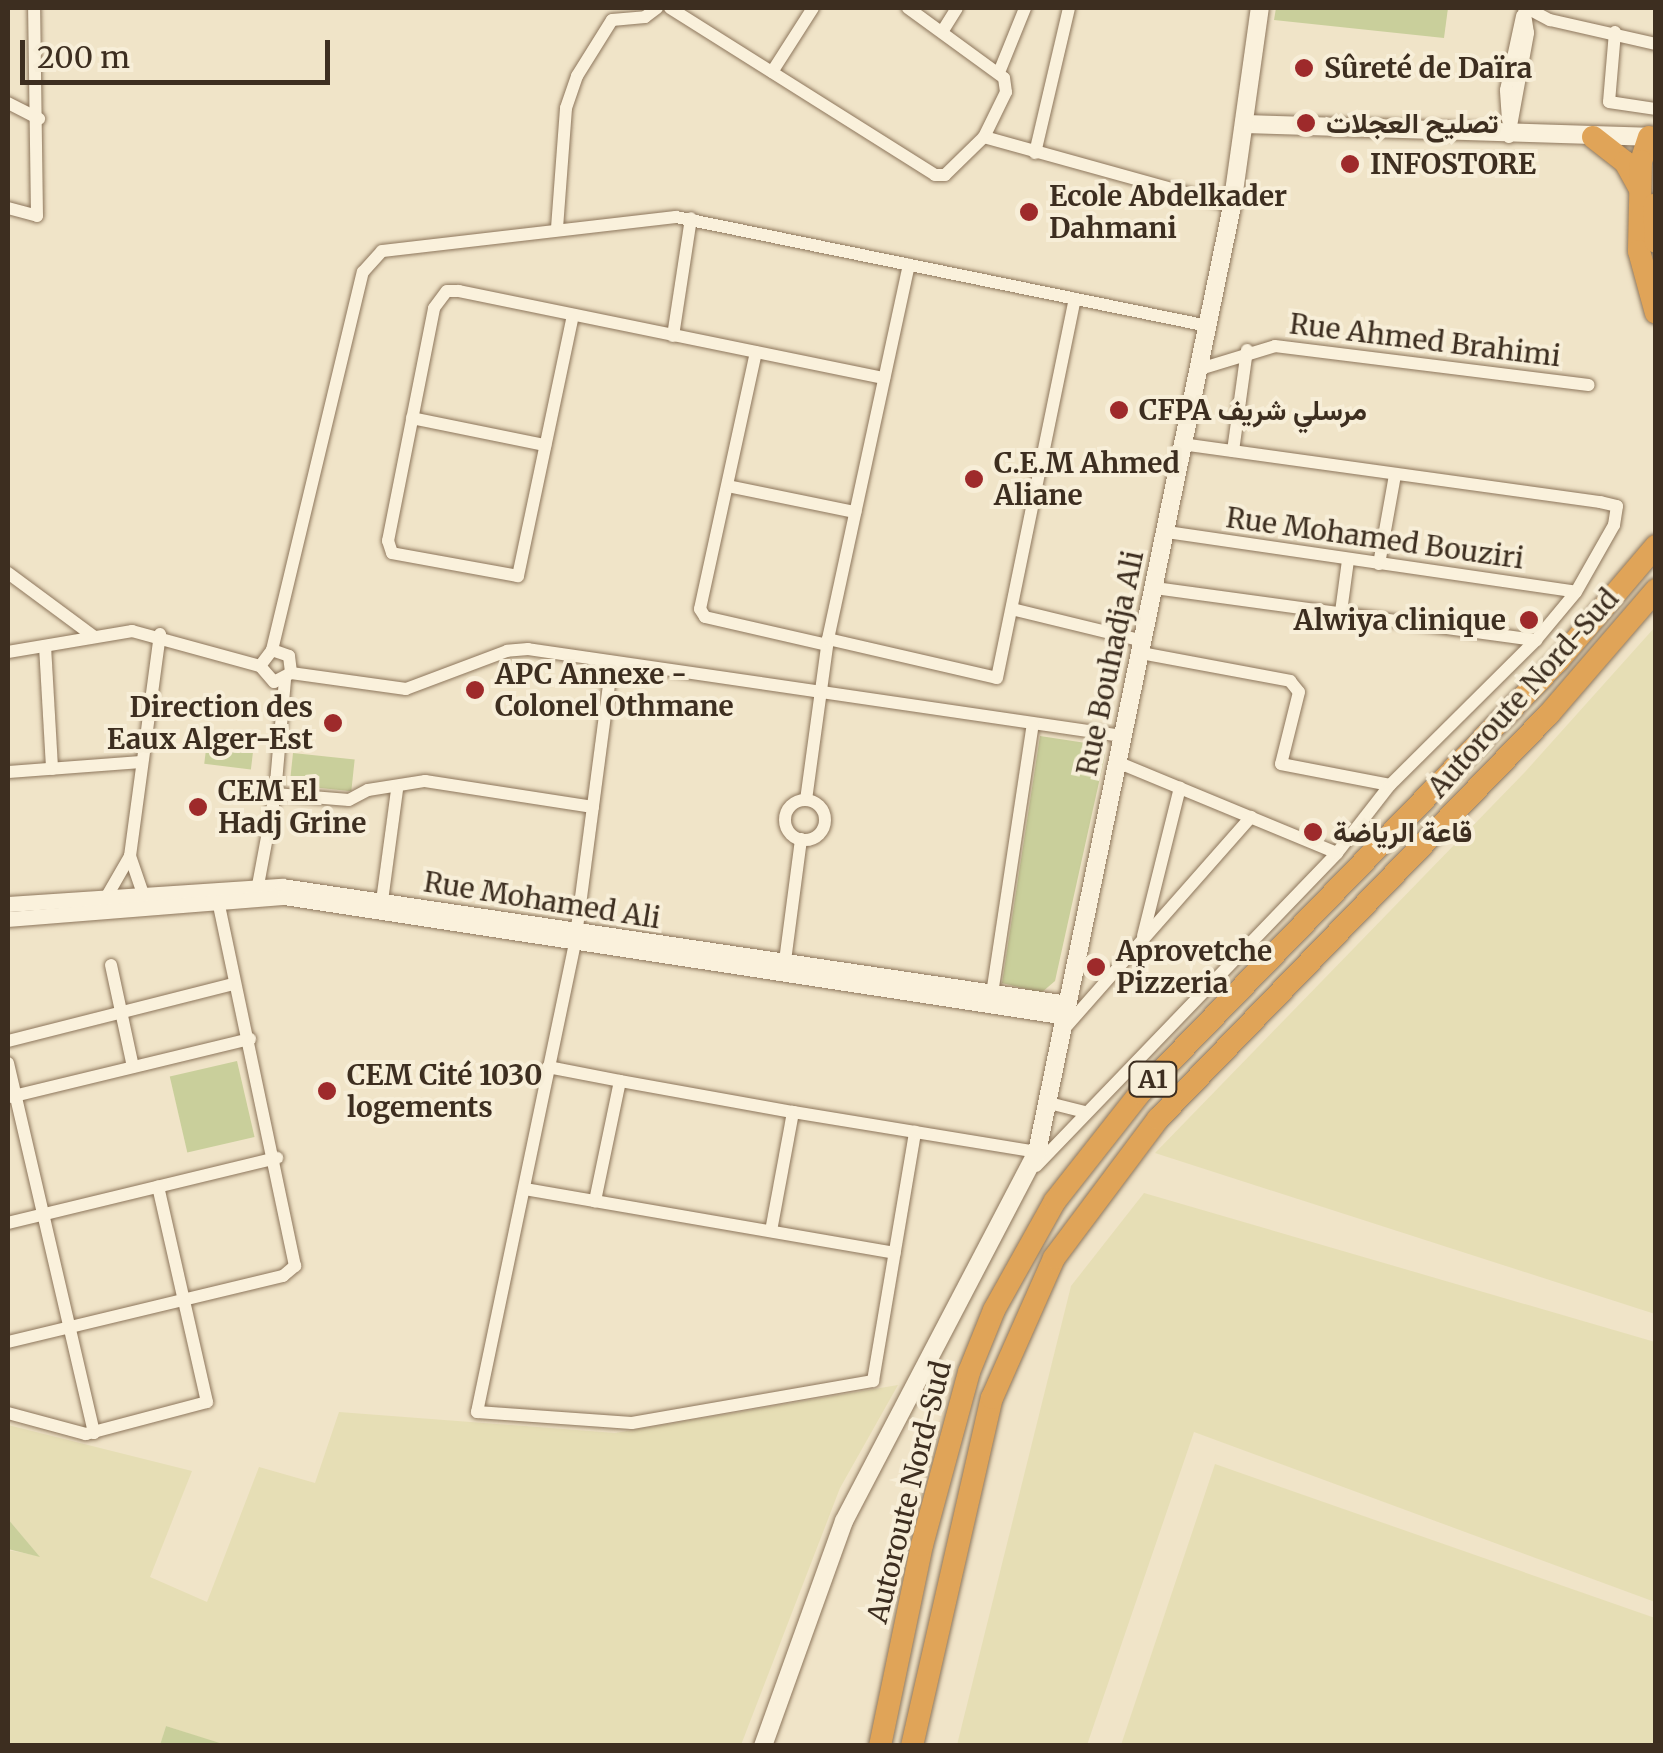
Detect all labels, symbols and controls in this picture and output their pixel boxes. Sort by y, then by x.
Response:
scale bar [25,20,335,82]
text: 200 m [37,38,130,76]
place label: Sûreté de Daïra [1324,51,1533,85]
marker: Sûreté de Daïra [1293,57,1315,79]
place label: تصليح العجلات [1326,106,1499,140]
marker: تصليح العجلات [1295,112,1317,134]
place label: INFOSTORE [1370,147,1536,181]
marker: INFOSTORE [1339,153,1361,175]
place label: Ecole Abdelkader Dahmani [1049,179,1287,245]
marker: Ecole Abdelkader Dahmani [1018,201,1040,223]
street label: Rue Ahmed Brahimi [1288,307,1562,373]
place label: CFPA مرسلي شريف [1139,393,1367,427]
marker: CFPA مرسلي شريف [1108,399,1130,421]
place label: C.E.M Ahmed Aliane [994,446,1180,512]
marker: C.E.M Ahmed Aliane [963,468,985,490]
street label: Rue Mohamed Bouziri [1224,500,1526,576]
street label: Rue Bouhadja Ali [1070,547,1150,779]
street label: Autoroute Nord-Sud [1421,582,1625,804]
place label: Alwiya clinique [1294,603,1506,637]
marker: Alwiya clinique [1516,607,1542,633]
place label: APC Annexe - Colonel Othmane [495,657,734,723]
marker: APC Annexe - Colonel Othmane [464,679,486,701]
place label: Direction des Eaux Alger-Est [107,690,313,756]
marker: Direction des Eaux Alger-Est [322,712,344,734]
place label: CEM El Hadj Grine [218,774,366,840]
marker: CEM El Hadj Grine [187,796,209,818]
place label: قاعة الرياضة [1333,815,1472,849]
marker: قاعة الرياضة [1302,821,1324,843]
street label: Rue Mohamed Ali [421,865,663,935]
place label: Aprovetche Pizzeria [1116,934,1272,1000]
marker: Aprovetche Pizzeria [1085,956,1107,978]
place label: CEM Cité 1030 logements [347,1058,543,1124]
road number: A1 [1128,1059,1178,1099]
marker: CEM Cité 1030 logements [316,1080,338,1102]
street label: Autoroute Nord-Sud [860,1358,958,1626]

